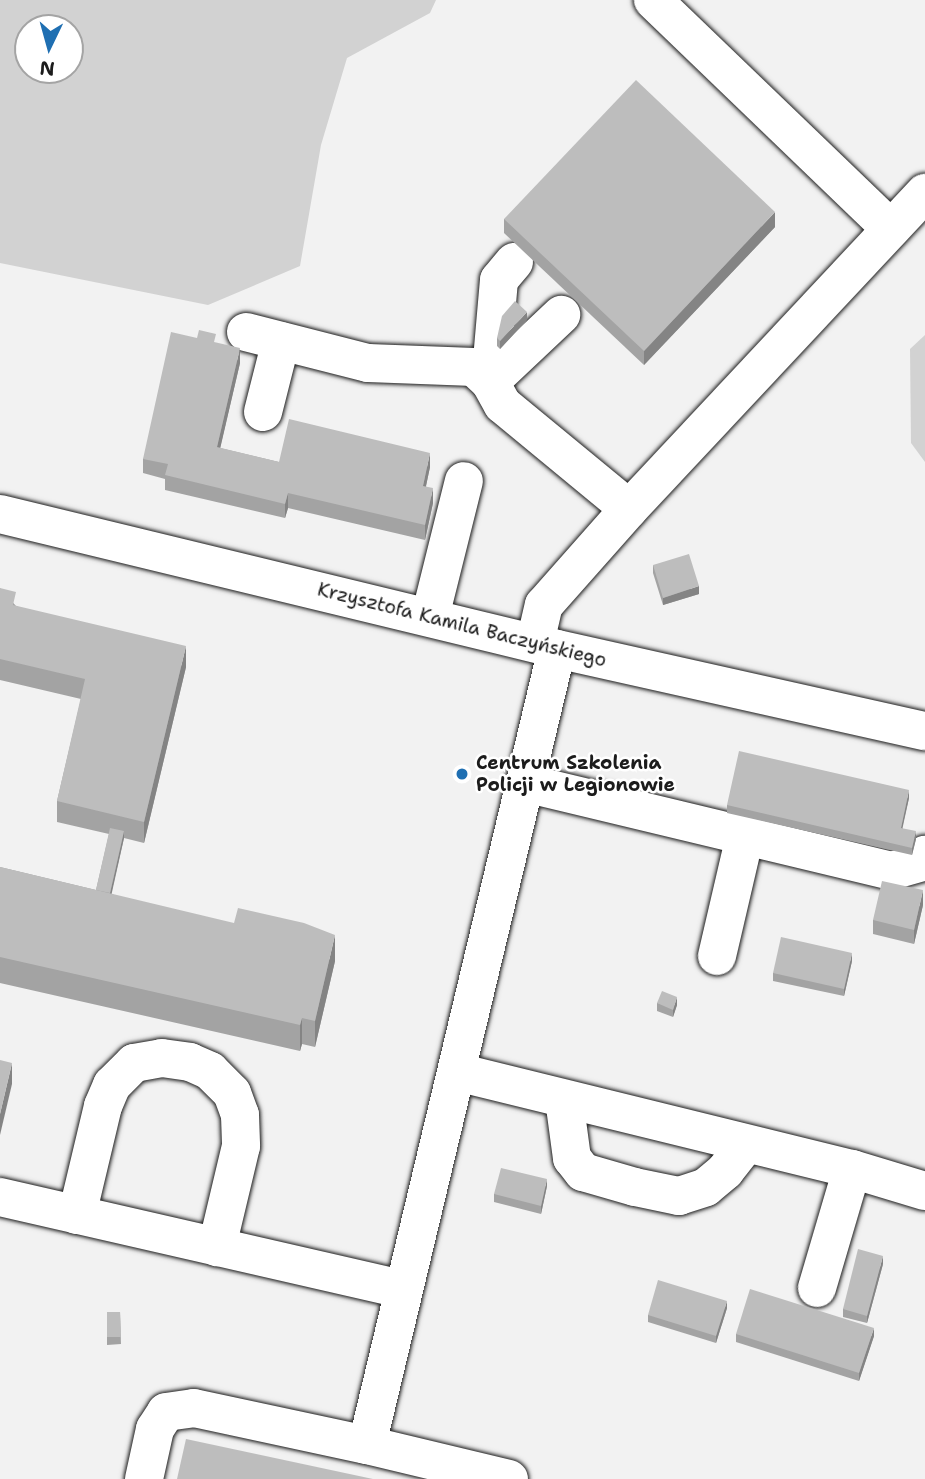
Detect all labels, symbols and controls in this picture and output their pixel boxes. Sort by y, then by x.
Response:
north arrow [14,14,84,84]
text: N [39,55,56,82]
street label: Krzysztofa Kamila Baczyńskiego [315,578,609,672]
place label: Centrum Szkolenia Policji w Legionowie [476,752,675,796]
marker: Centrum Szkolenia Policji w Legionowie [454,766,470,782]

